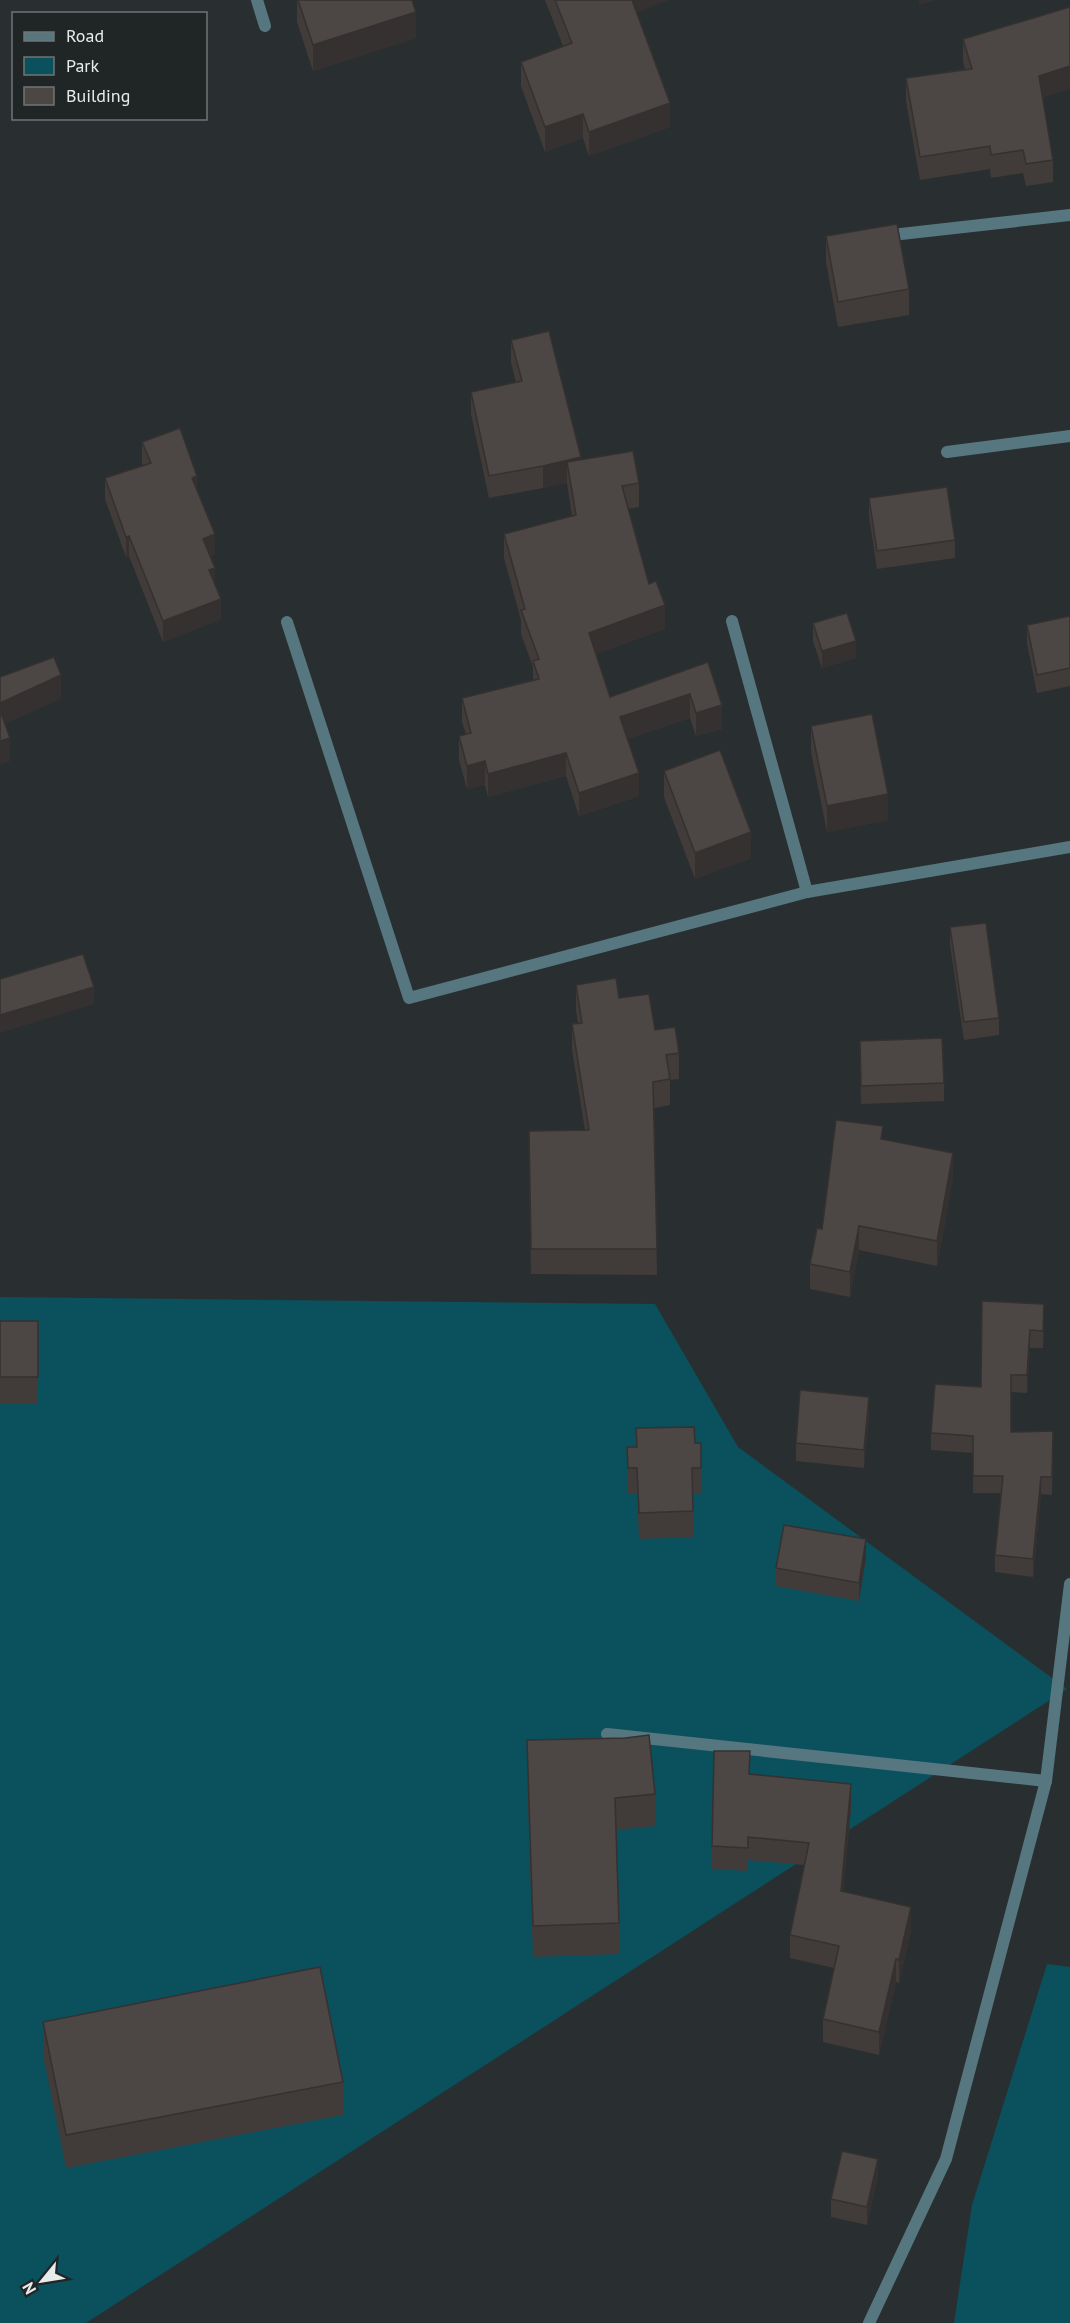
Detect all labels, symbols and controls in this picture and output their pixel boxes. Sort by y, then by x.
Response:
legend [12,12,207,120]
text: Road [66,24,104,47]
text: Park [66,54,99,77]
text: Building [66,84,130,107]
north arrow [12,2251,72,2311]
text: N [18,2279,40,2298]

